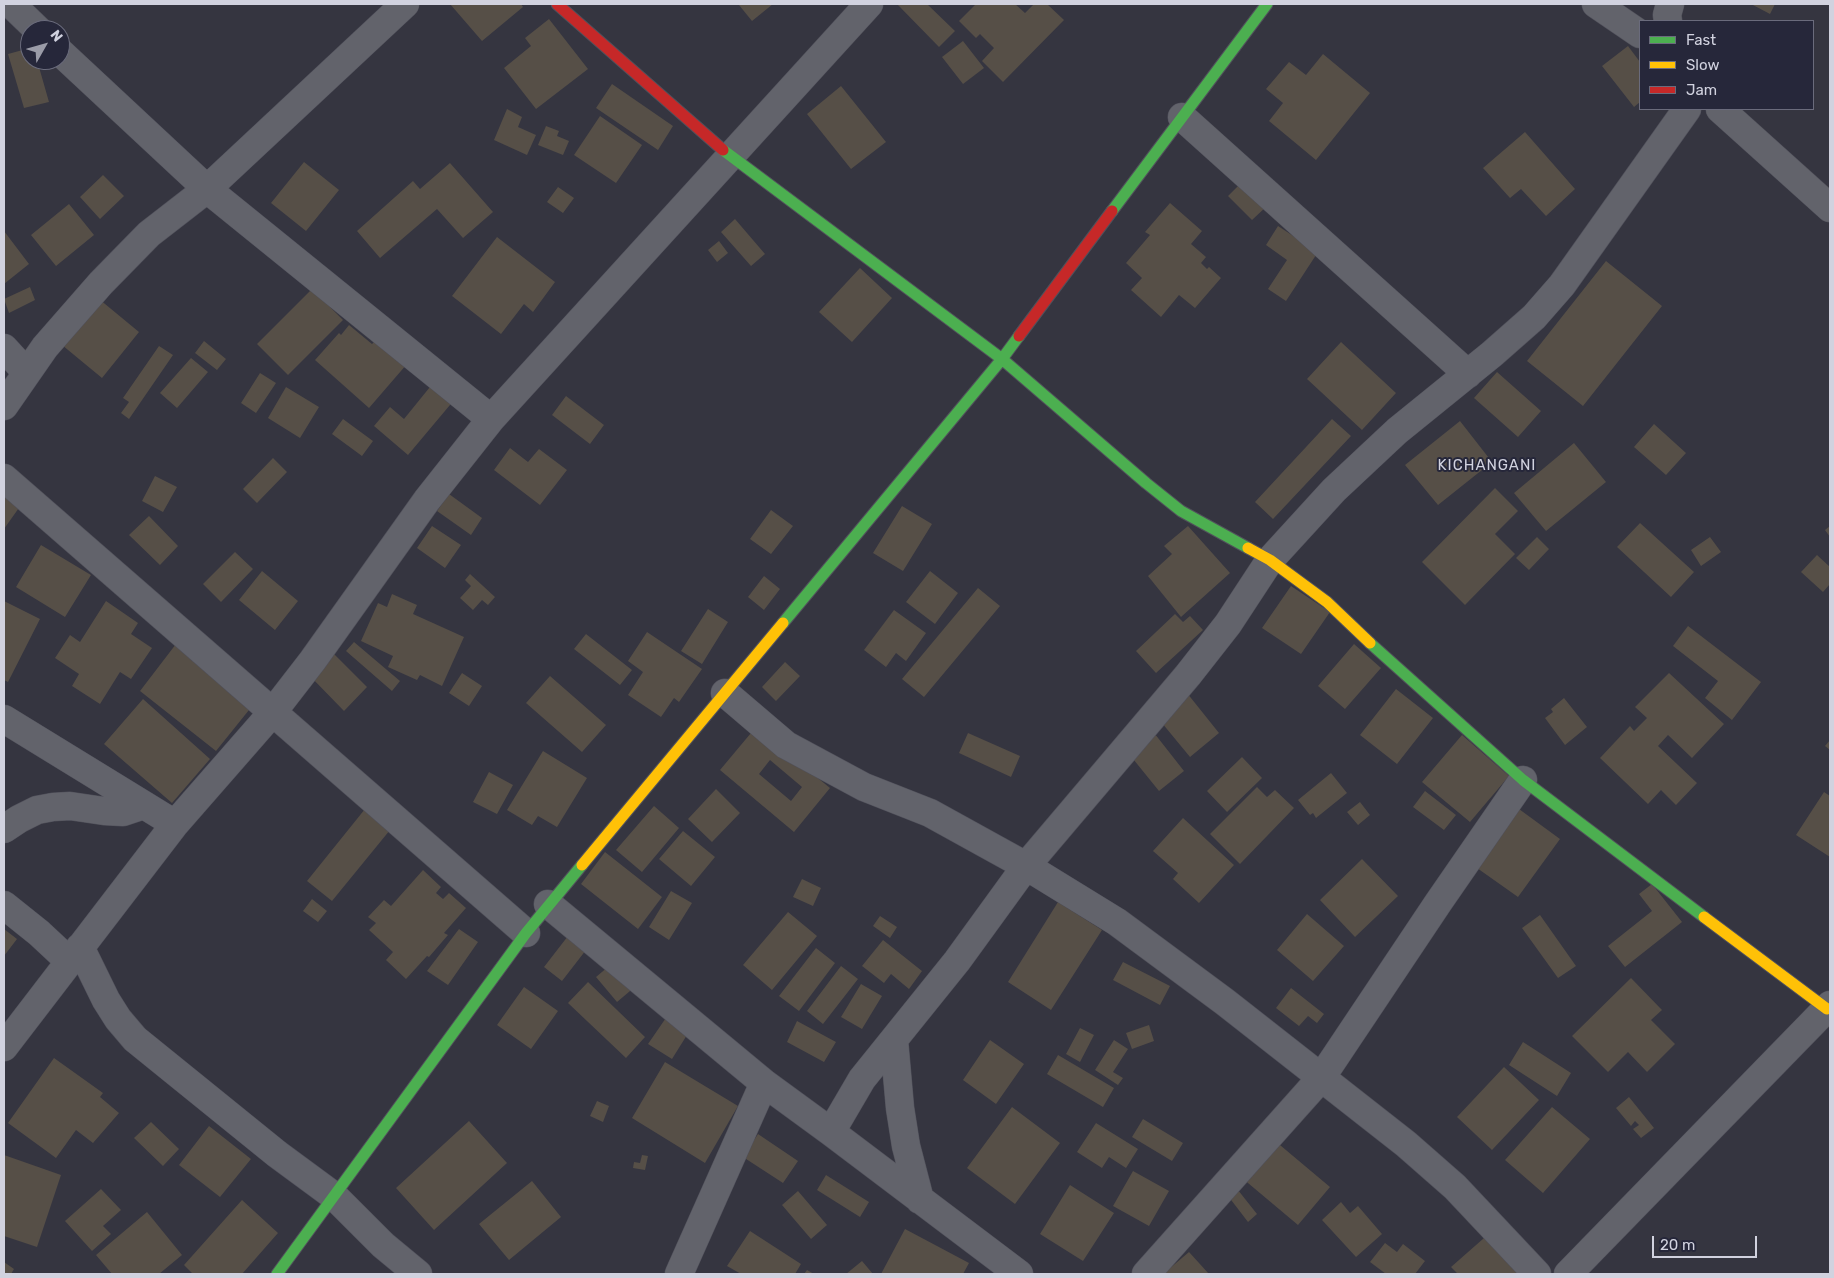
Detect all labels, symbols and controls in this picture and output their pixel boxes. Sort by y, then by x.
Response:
north arrow [20,20,70,70]
legend [1639,20,1814,110]
text: N [47,27,66,45]
text: Fast [1686,31,1716,49]
text: Slow [1686,56,1719,74]
text: Jam [1686,81,1717,99]
district label: KICHANGANI [1436,457,1538,475]
scale bar [1654,1226,1759,1258]
text: 20 m [1660,1236,1695,1254]

